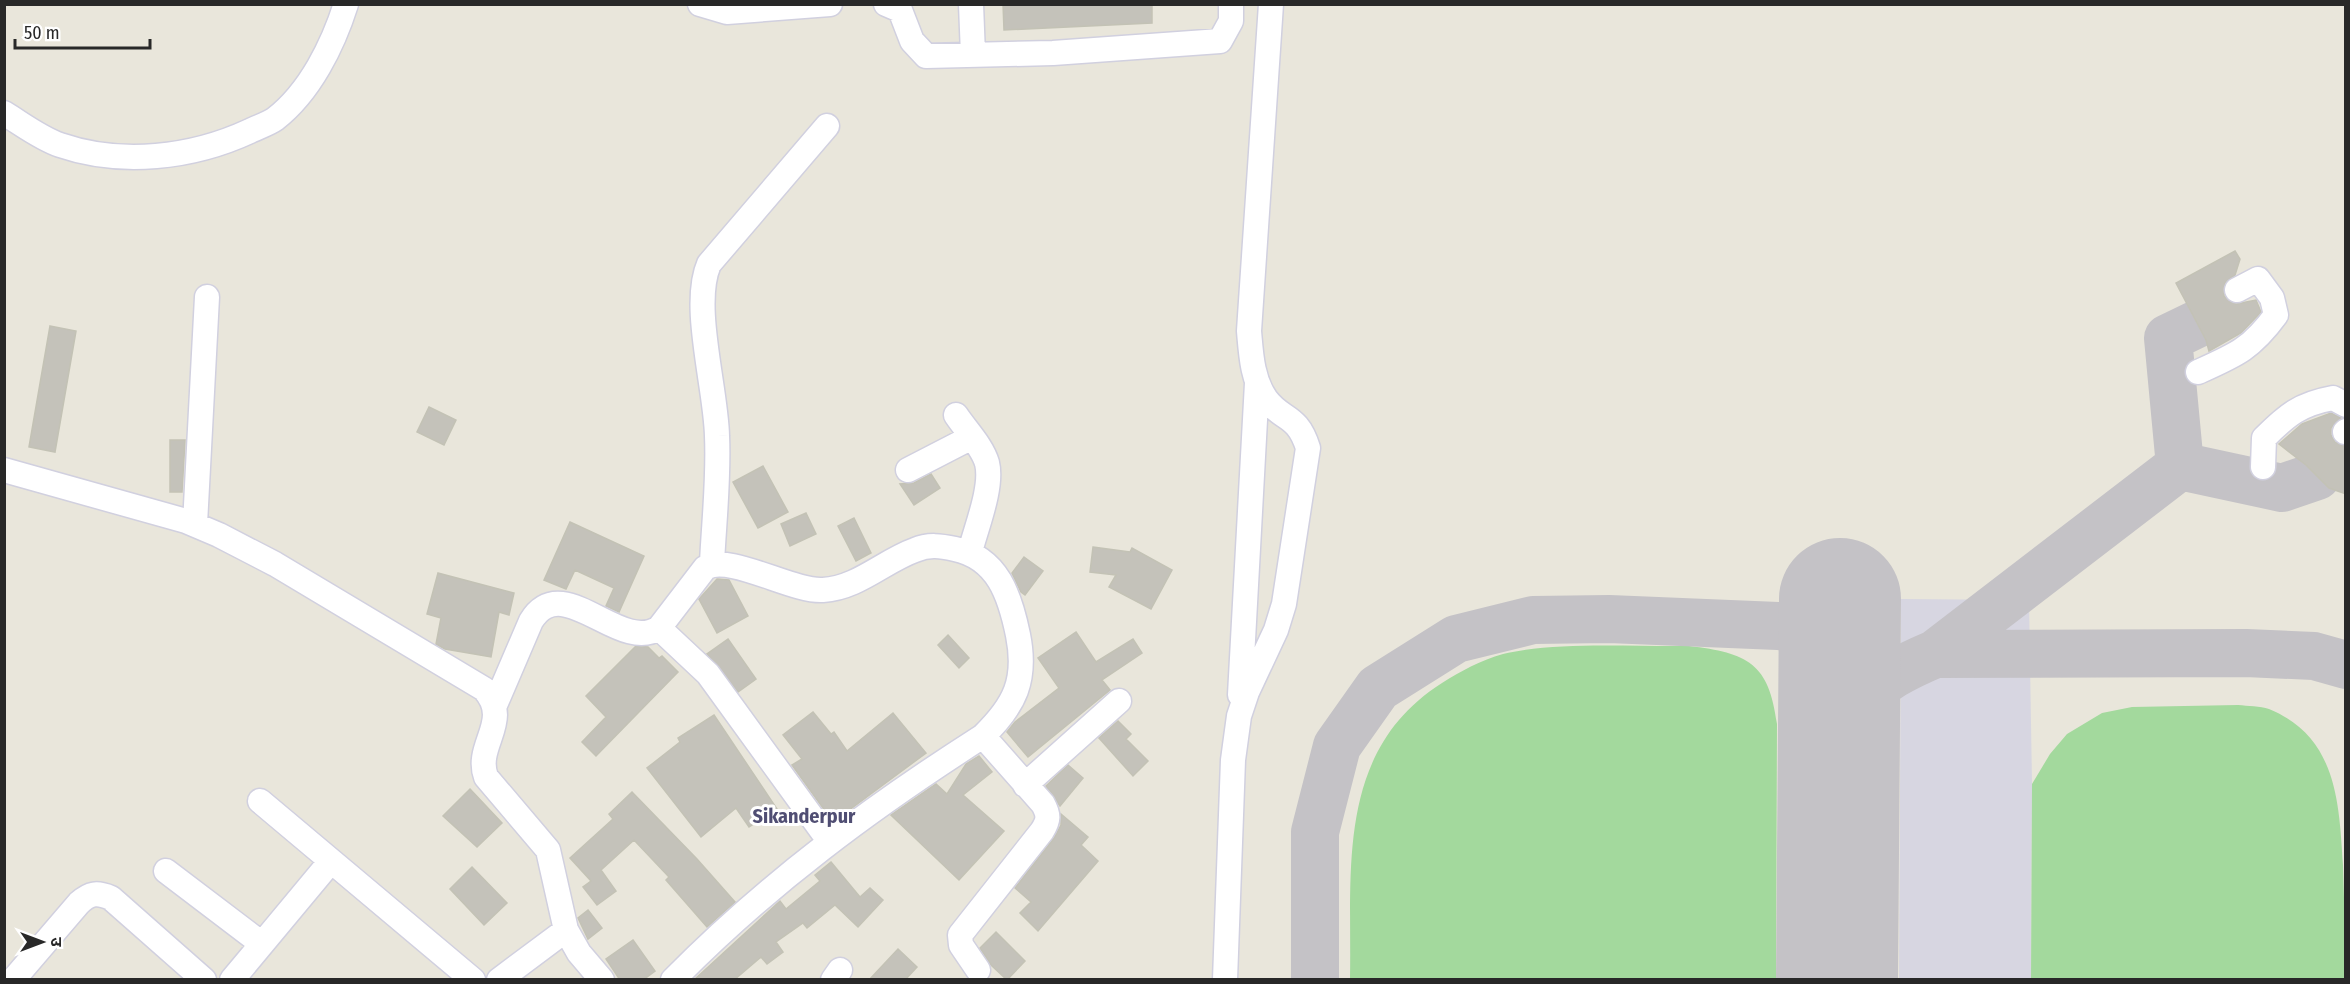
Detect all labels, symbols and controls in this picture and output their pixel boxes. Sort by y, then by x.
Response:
scale bar [15,12,150,50]
text: 50 m [24,22,60,44]
district label: Sikanderpur [753,804,856,828]
north arrow [12,912,72,972]
text: उ [47,937,66,947]

